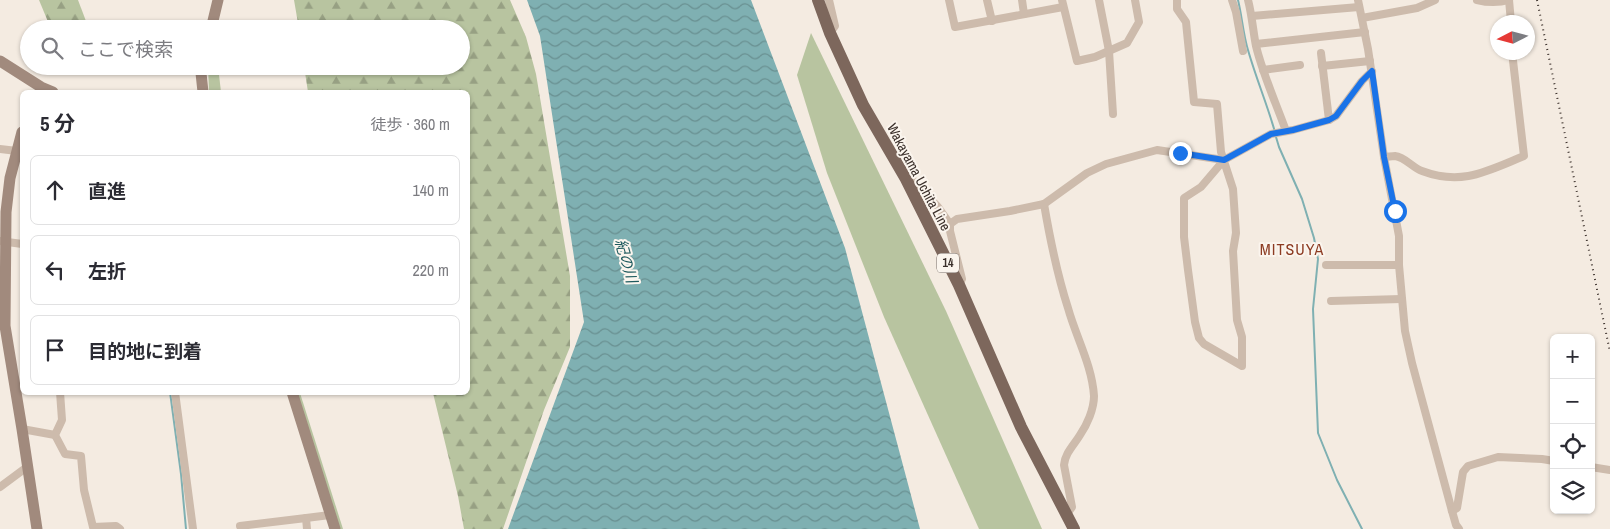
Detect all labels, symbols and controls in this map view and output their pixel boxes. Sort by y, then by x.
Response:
north arrow [1490,15,1535,60]
search box [20,20,470,75]
icon: search [38,34,66,62]
text: ここで検索 [78,36,173,62]
text: 5 分 [40,109,75,138]
text: 徒歩 · 360 m [371,113,450,135]
street label: Wakayama Uchita Line [883,120,955,234]
route end [1169,142,1192,165]
icon: ahead [41,176,69,204]
text: 直進 [88,178,126,204]
text: 140 m [413,179,449,201]
route start [1384,200,1407,223]
water label: 紀の川 [610,236,643,287]
district label: MITSUYA [1260,238,1324,260]
road number: 14 [937,254,959,272]
icon: left [41,256,69,284]
text: 左折 [88,258,126,284]
text: 220 m [413,259,449,281]
map controls [1550,334,1595,514]
button: + [1550,334,1595,379]
icon: arrive [41,336,69,364]
text: 目的地に到着 [88,338,202,364]
button: − [1550,379,1595,424]
button: locate [1550,424,1595,469]
button: layers [1550,469,1595,514]

